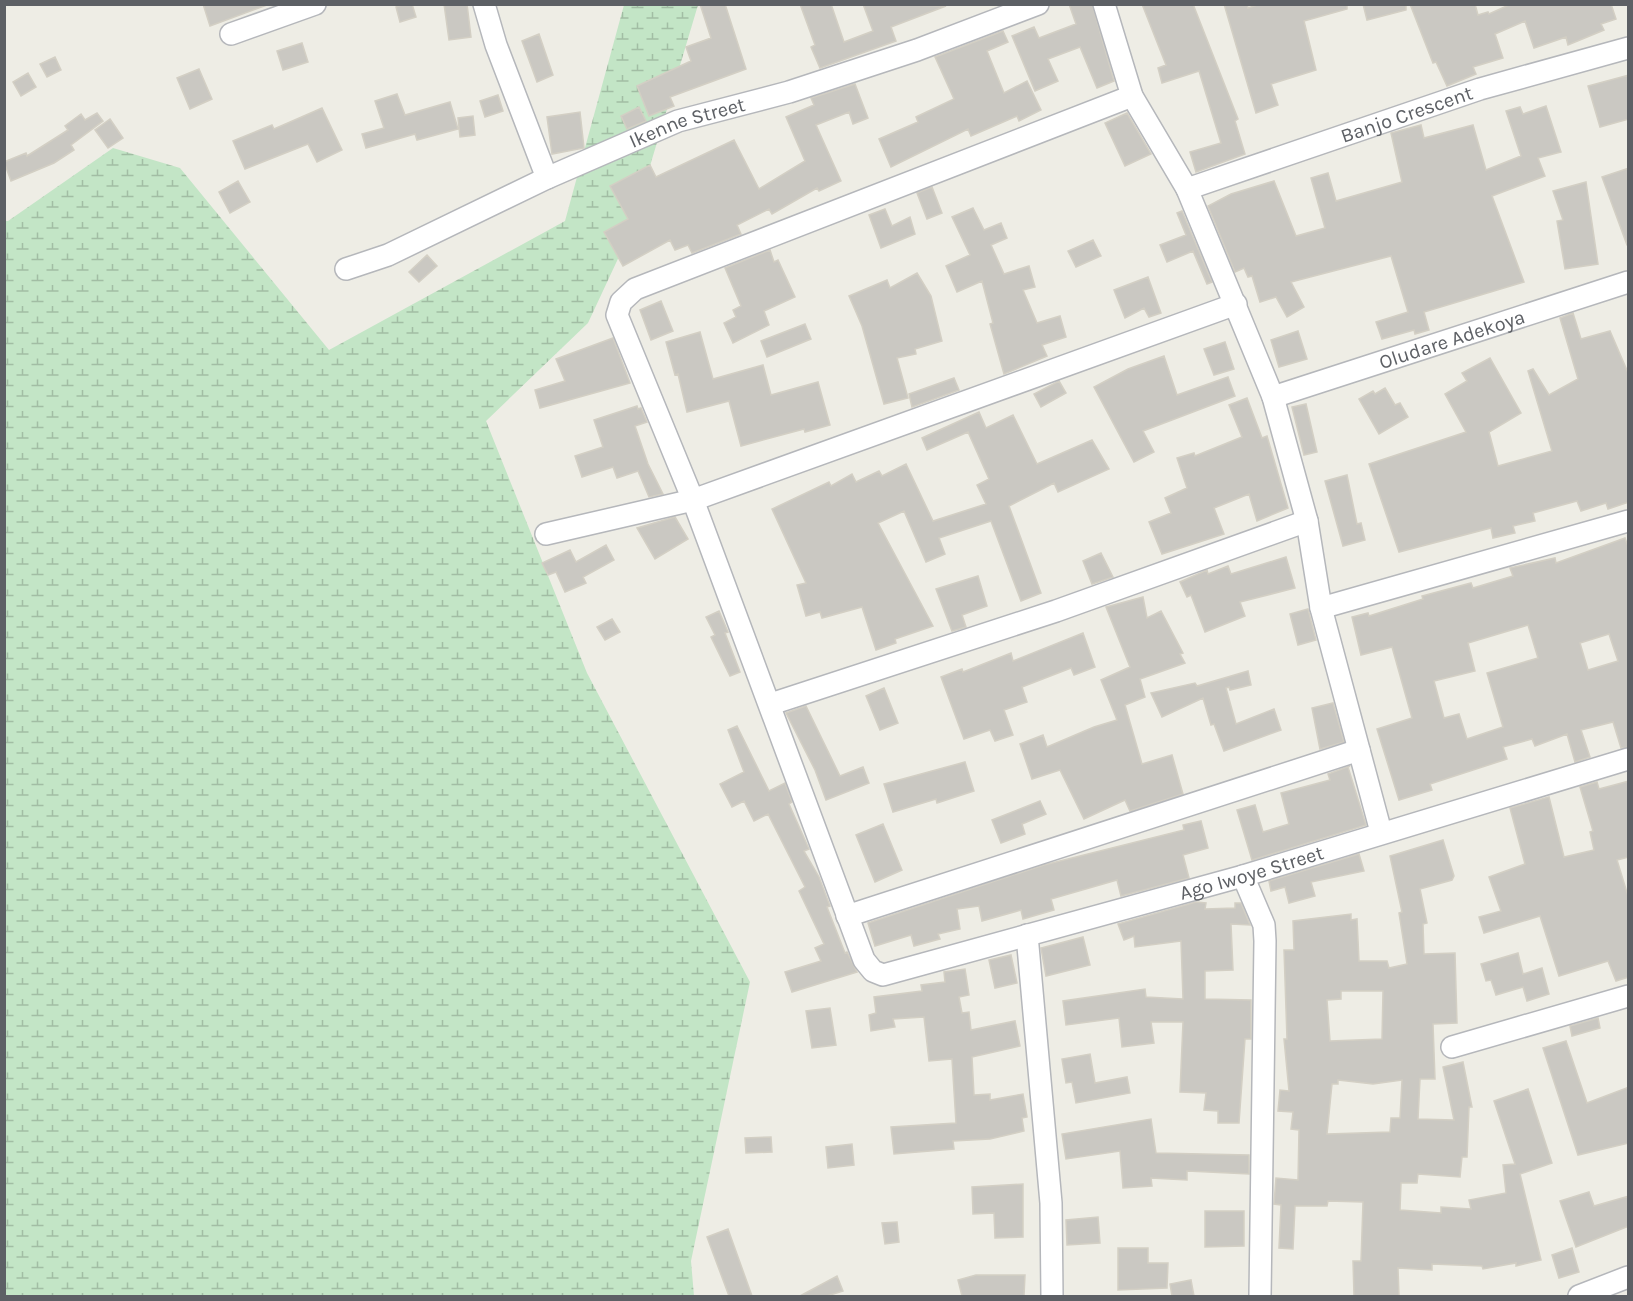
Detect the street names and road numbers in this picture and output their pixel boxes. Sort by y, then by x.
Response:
street label: Banjo Crescent [1338,81,1476,148]
street label: Ikenne Street [626,93,748,153]
street label: Oludare Adekoya [1376,305,1528,374]
street label: Ago Iwoye Street [1177,841,1327,905]

